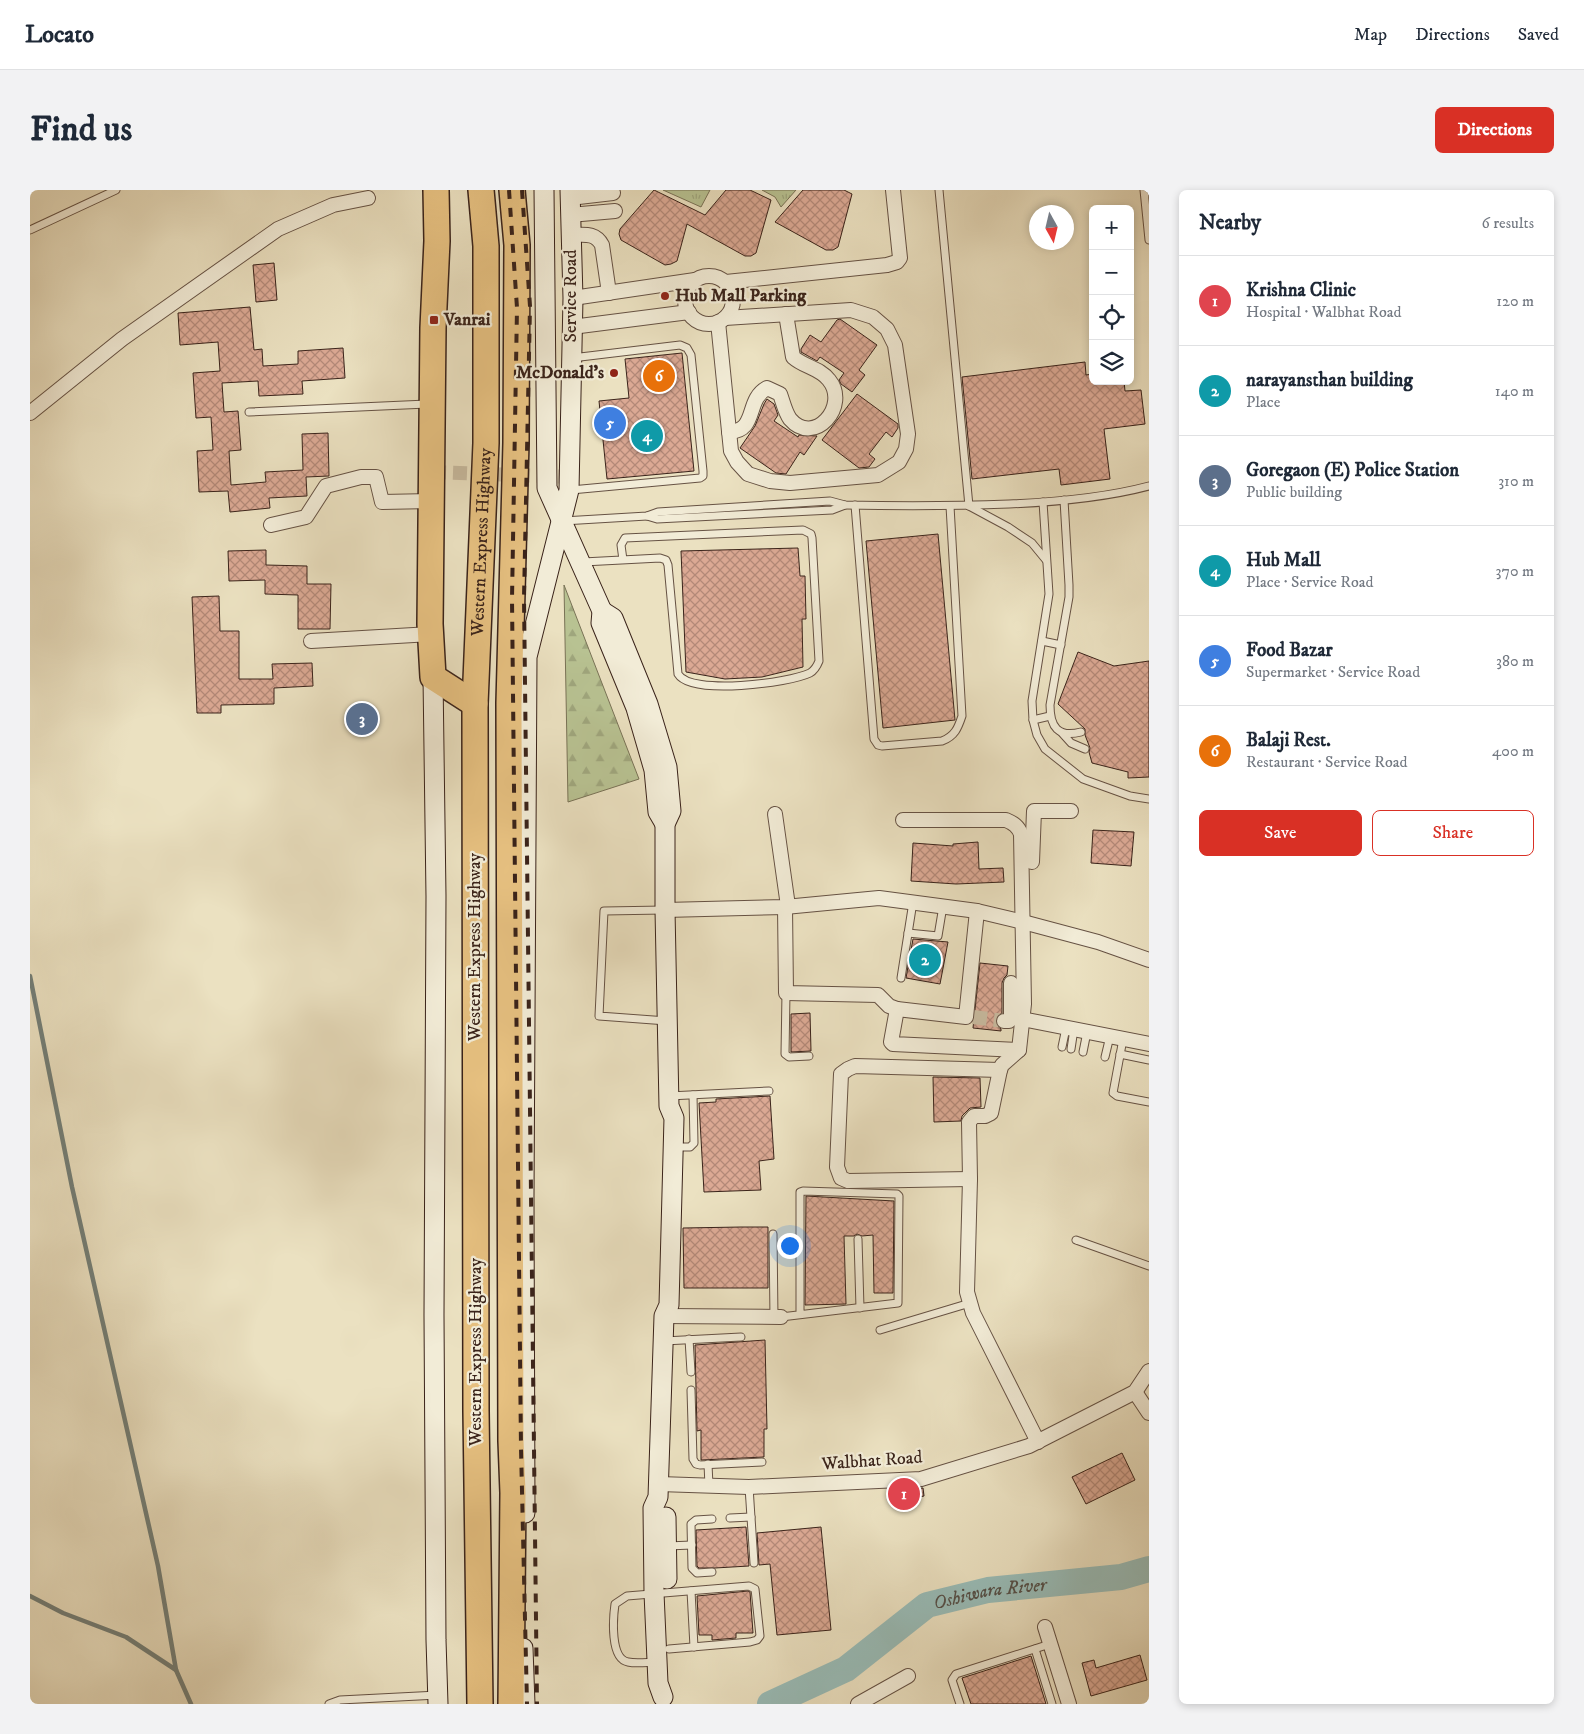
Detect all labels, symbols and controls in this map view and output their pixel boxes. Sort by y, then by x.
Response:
text: Locato [25,20,94,50]
text: Map [1354,24,1387,46]
text: Directions [1415,24,1490,46]
text: Saved [1518,24,1559,46]
button: Directions [1435,107,1554,153]
text: Find us [30,108,132,152]
north arrow [1029,205,1074,250]
map controls [1089,205,1134,385]
button: + [1089,205,1134,250]
text: Nearby [1199,210,1261,236]
text: 6 results [1481,213,1534,233]
street label: Service Road [560,250,582,342]
button: − [1089,250,1134,295]
text: Krishna Clinic [1246,279,1356,302]
place label: Hub Mall Parking [675,285,807,307]
marker: Hub Mall Parking [659,290,671,302]
text: 1 [1212,291,1218,311]
text: 120 m [1496,291,1534,311]
button: locate [1089,295,1134,340]
text: Hospital · Walbhat Road [1246,302,1401,322]
place label: Vanrai [443,309,491,331]
marker: Vanrai [428,314,440,326]
button: layers [1089,340,1134,385]
pin: 6 [643,357,675,395]
place label: McDonald's [516,362,604,384]
marker: McDonald's [608,367,620,379]
text: narayansthan building [1246,369,1413,392]
text: 2 [1211,381,1219,401]
text: 140 m [1495,381,1534,401]
text: Place [1246,392,1280,412]
pin: 5 [594,404,626,442]
pin: 4 [631,417,663,455]
street label: Western Express Highway [467,447,497,638]
text: Goregaon (E) Police Station [1246,459,1459,482]
text: 3 [1212,471,1218,491]
text: 310 m [1498,471,1534,491]
text: Public building [1246,482,1342,502]
text: Hub Mall [1246,549,1321,572]
text: 4 [1210,561,1220,581]
text: 370 m [1496,561,1534,581]
text: Place · Service Road [1246,572,1373,592]
text: Food Bazar [1246,639,1333,662]
text: 5 [1211,651,1219,671]
text: 380 m [1496,651,1534,671]
text: Supermarket · Service Road [1246,662,1420,682]
pin: 3 [346,700,378,738]
text: Balaji Rest. [1246,729,1331,752]
text: 6 [1211,741,1219,761]
text: 400 m [1492,741,1534,761]
text: Restaurant · Service Road [1246,752,1407,772]
button: Save [1199,810,1362,856]
button: Share [1372,810,1534,856]
street label: Western Express Highway [464,852,486,1042]
pin: 2 [909,941,941,979]
your location [777,1233,803,1259]
street label: Western Express Highway [465,1257,487,1447]
street label: Walbhat Road [820,1447,923,1476]
pin: 1 [888,1475,920,1513]
water label: Oshiwara River [931,1573,1050,1615]

